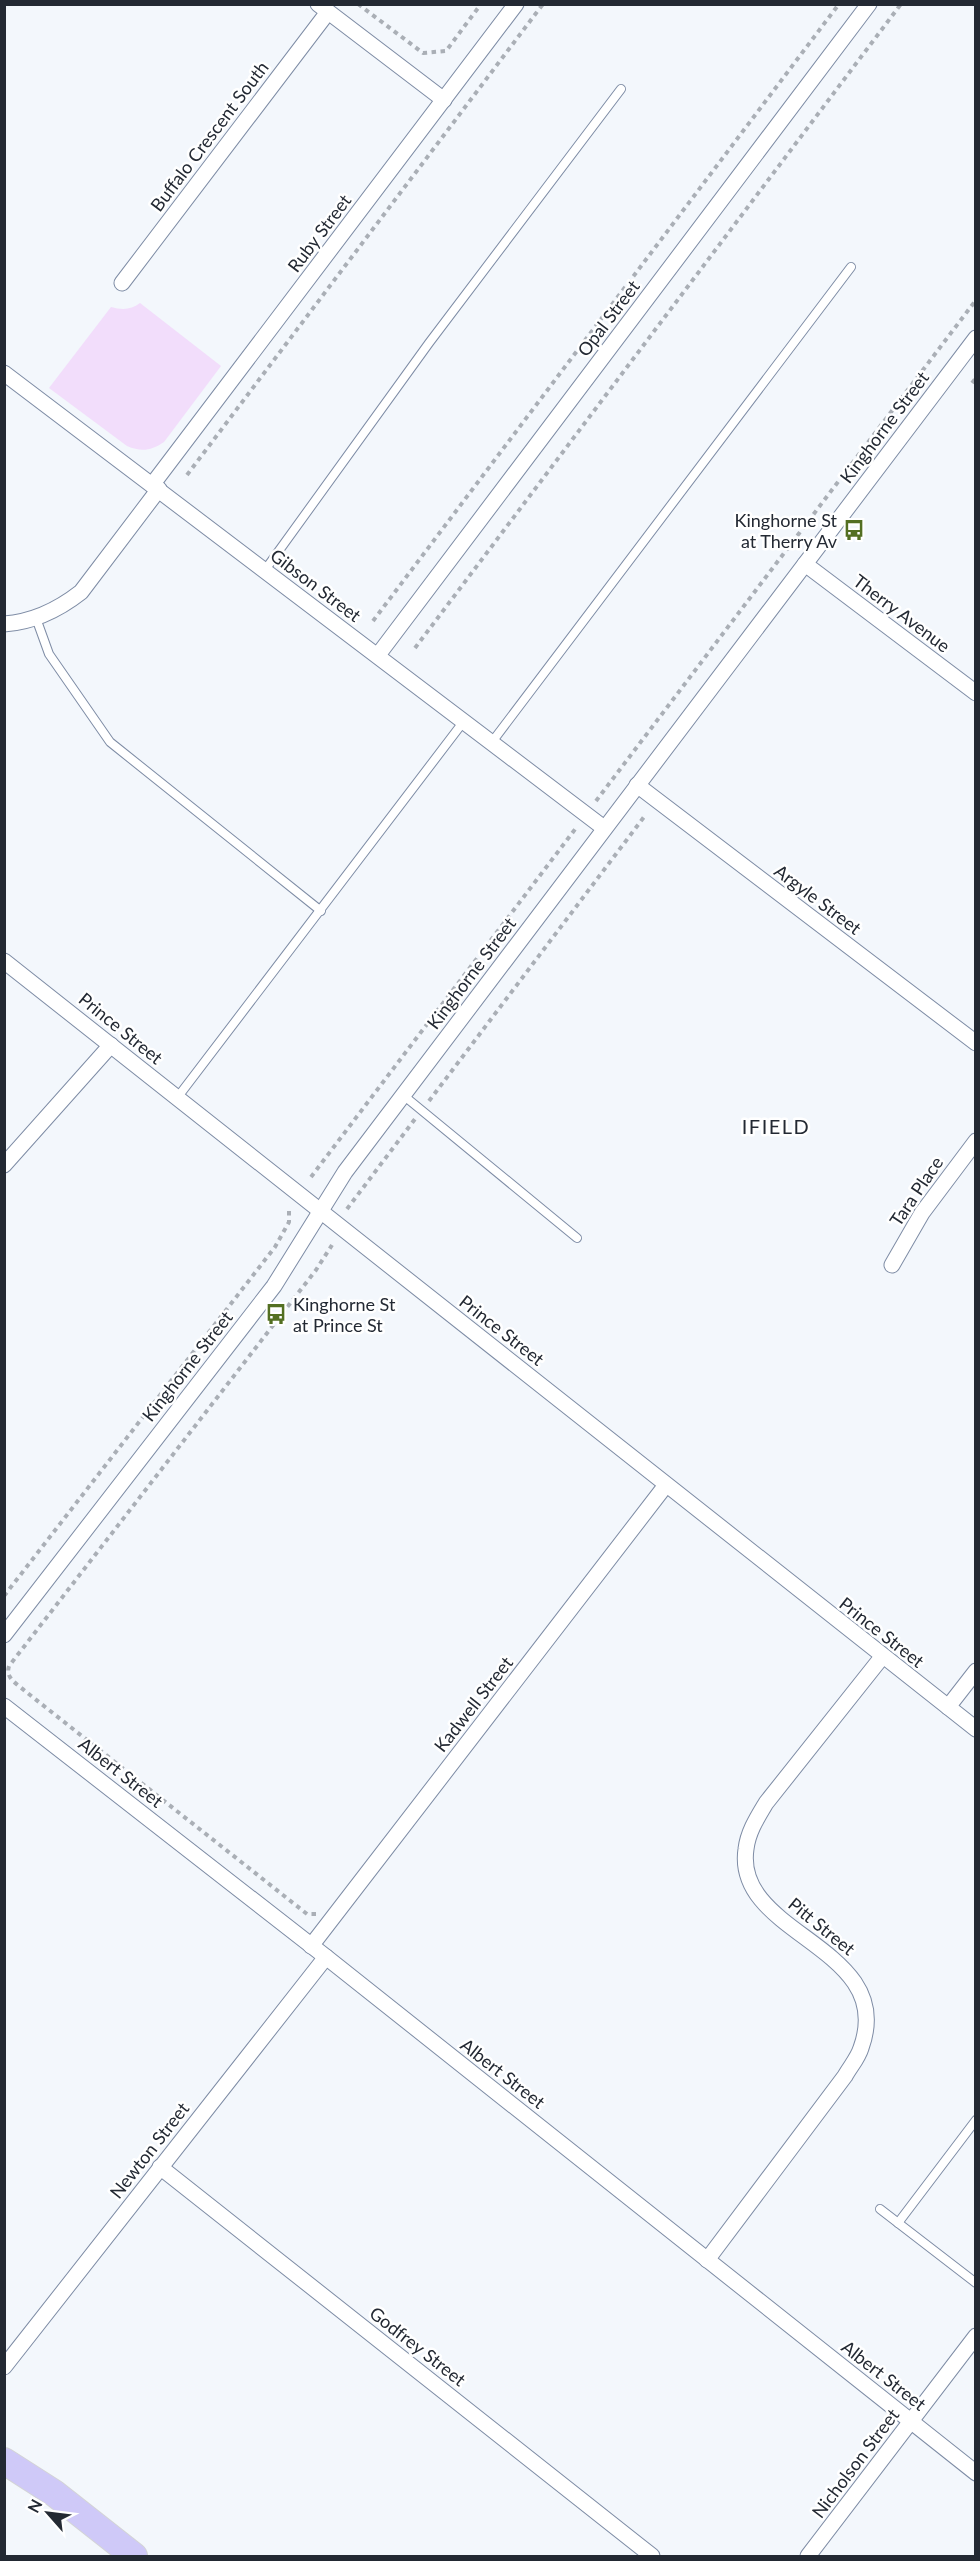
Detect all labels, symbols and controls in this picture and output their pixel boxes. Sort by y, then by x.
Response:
street label: Buffalo Crescent South [145,57,273,215]
street label: Ruby Street [283,189,356,276]
street label: Opal Street [572,275,644,360]
street label: Kinghorne Street [835,366,933,487]
place label: Kinghorne St at Therry Av [735,509,838,552]
bus stop icon: Kinghorne St at Therry Av [842,518,866,542]
street label: Gibson Street [266,544,366,626]
street label: Therry Avenue [849,569,955,657]
street label: Argyle Street [770,859,866,939]
street label: Kinghorne Street [422,912,520,1033]
street label: Prince Street [75,988,168,1069]
district label: IFIELD [742,1114,810,1138]
street label: Tara Place [885,1152,947,1230]
street label: Prince Street [455,1290,549,1370]
place label: Kinghorne St at Prince St [293,1293,396,1336]
bus stop icon: Kinghorne St at Prince St [264,1302,288,1326]
street label: Kinghorne Street [137,1306,237,1426]
street label: Prince Street [835,1592,929,1672]
street label: Kadwell Street [429,1652,517,1756]
street label: Albert Street [74,1732,168,1812]
street label: Pitt Street [784,1892,860,1960]
street label: Albert Street [456,2033,550,2113]
street label: Newton Street [105,2097,194,2202]
street label: Godfrey Street [366,2302,471,2391]
street label: Albert Street [837,2335,931,2415]
street label: Nicholson Street [807,2404,904,2522]
north arrow [18,2483,78,2543]
text: N [23,2496,46,2516]

